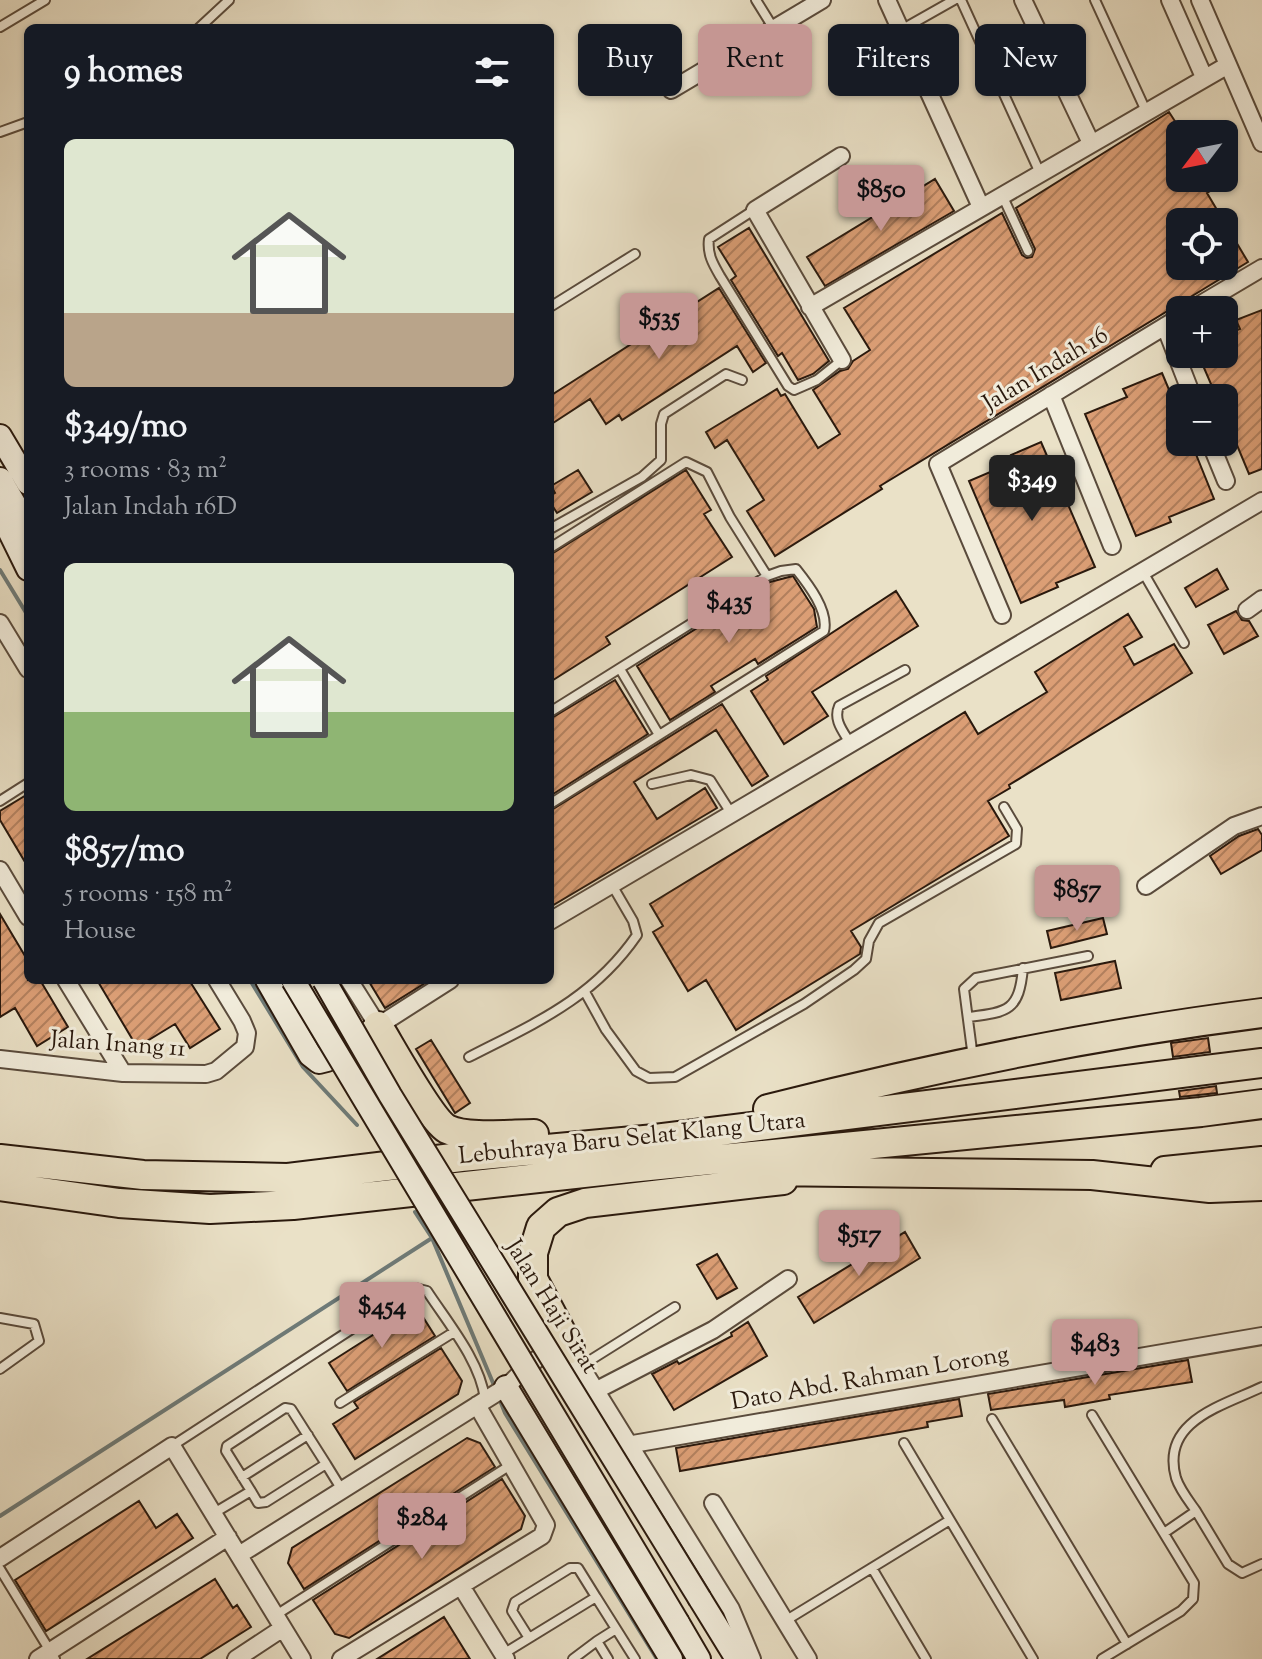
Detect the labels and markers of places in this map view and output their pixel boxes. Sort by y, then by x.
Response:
pin: $850 [834,165,928,233]
pin: $535 [612,293,706,361]
pin: $349 [985,455,1079,523]
pin: $435 [682,577,776,645]
pin: $857 [1030,865,1124,933]
pin: $517 [812,1210,906,1278]
pin: $454 [335,1282,429,1350]
pin: $483 [1048,1319,1142,1387]
pin: $284 [375,1493,469,1561]

